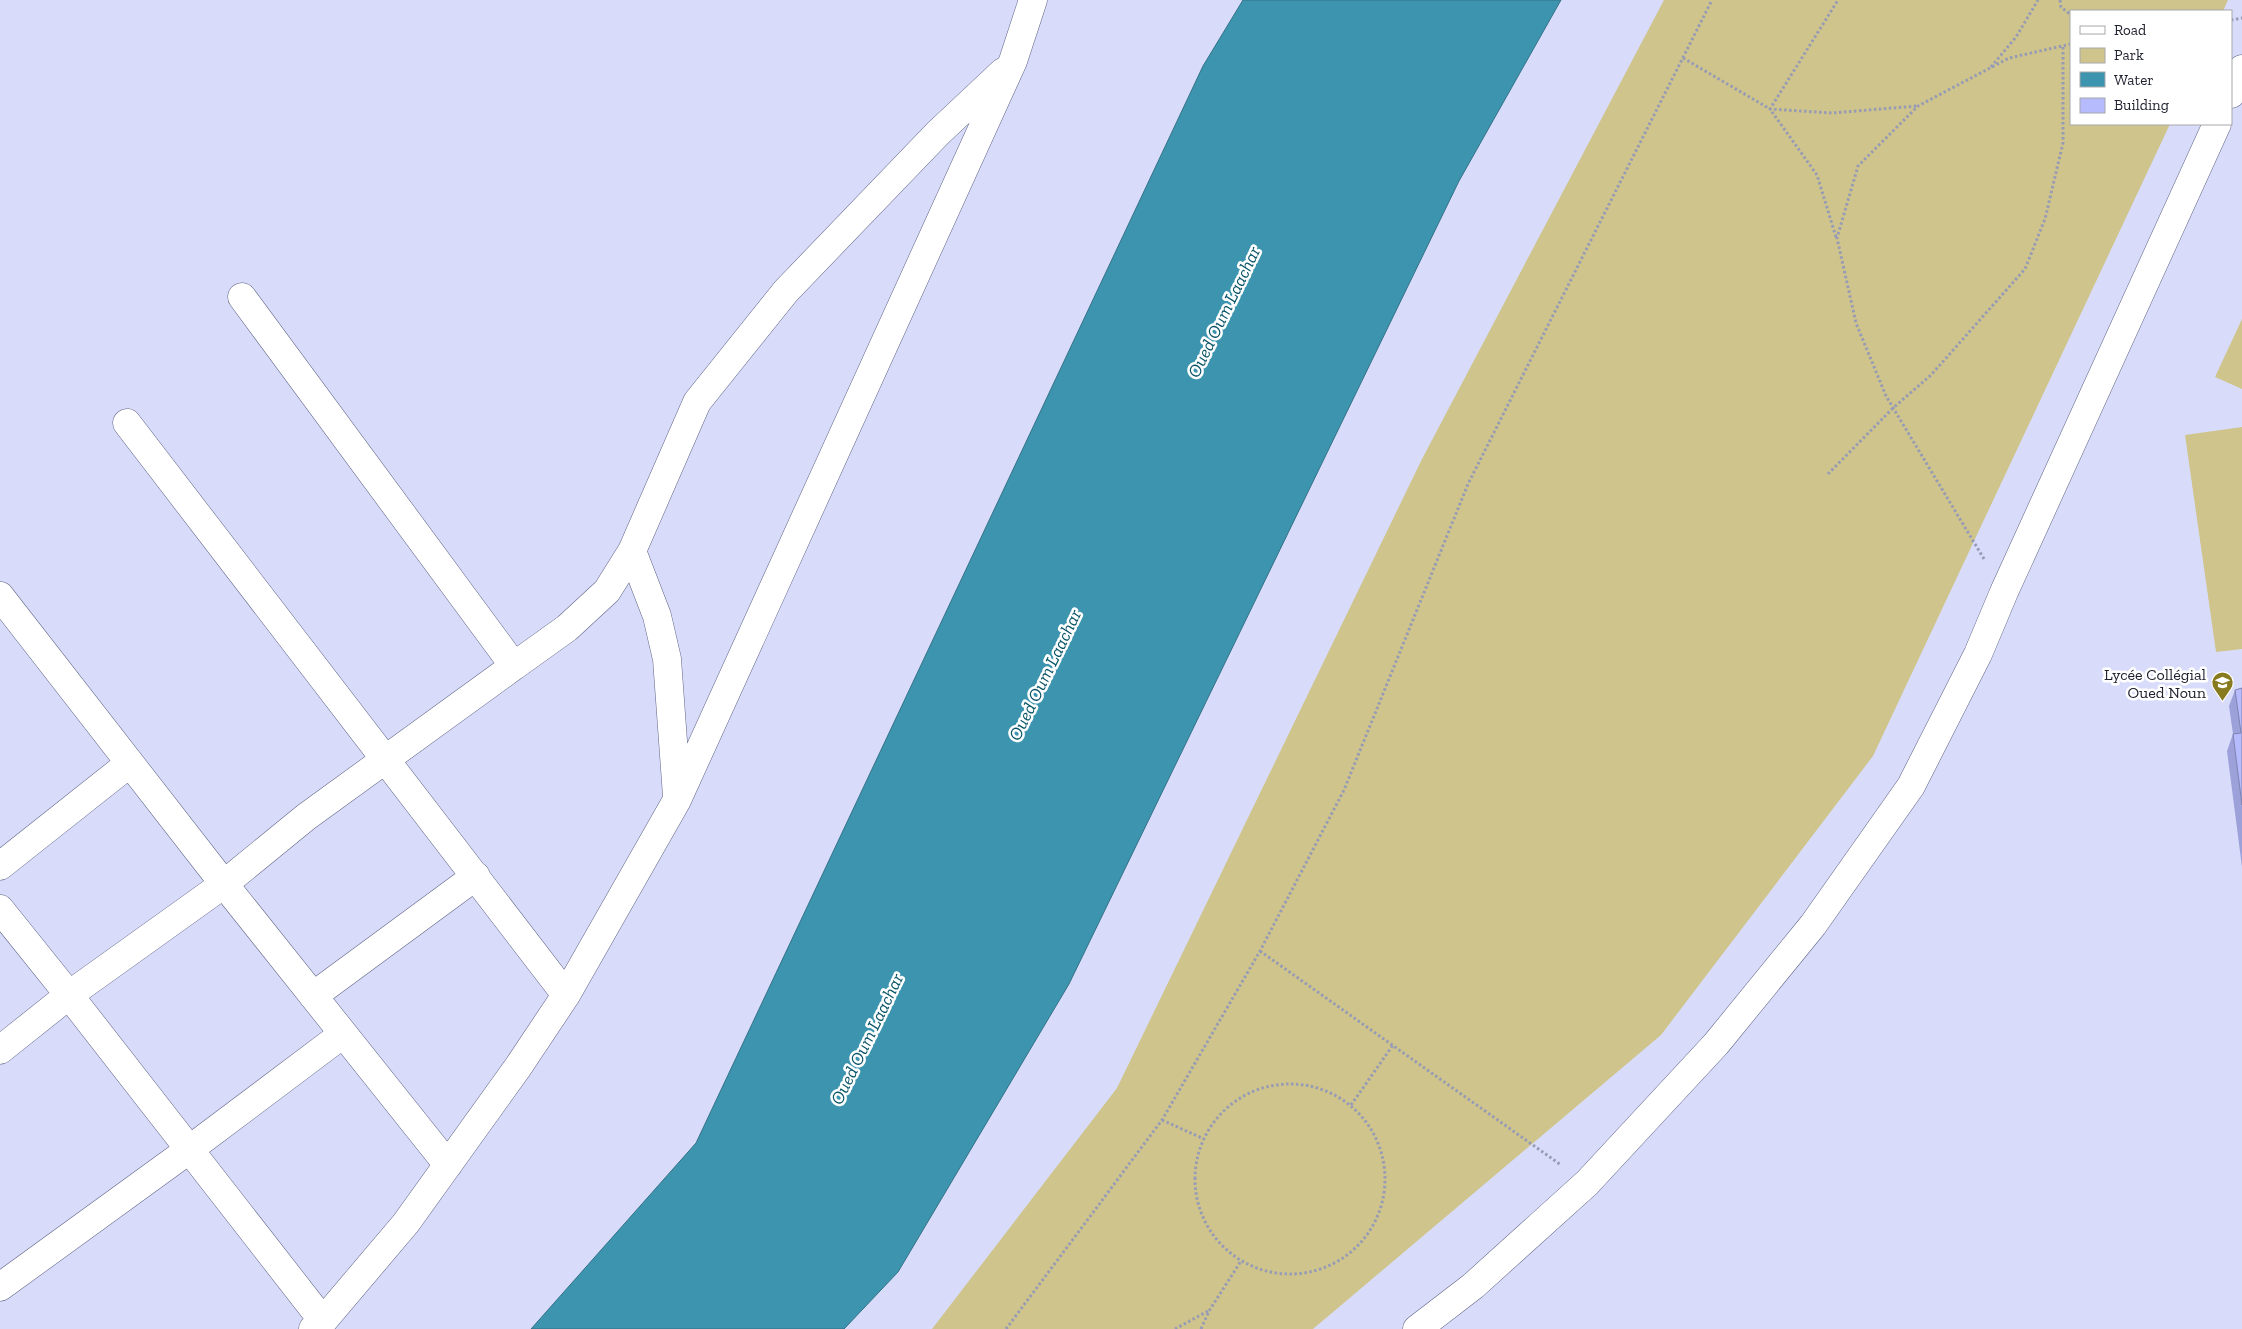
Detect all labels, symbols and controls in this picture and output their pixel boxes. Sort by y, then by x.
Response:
legend [2070,10,2232,125]
text: Road [2114,21,2147,39]
text: Park [2114,46,2144,64]
text: Water [2114,71,2154,89]
text: Building [2114,96,2169,114]
water label: Oued Oum Laachar [1183,242,1266,381]
water label: Oued Oum Laachar [1004,605,1087,744]
place label: Lycée Collégial Oued Noun [2104,665,2207,702]
school or university icon: Lycée Collégial Oued Noun [2210,671,2234,702]
water label: Oued Oum Laachar [826,969,909,1108]

